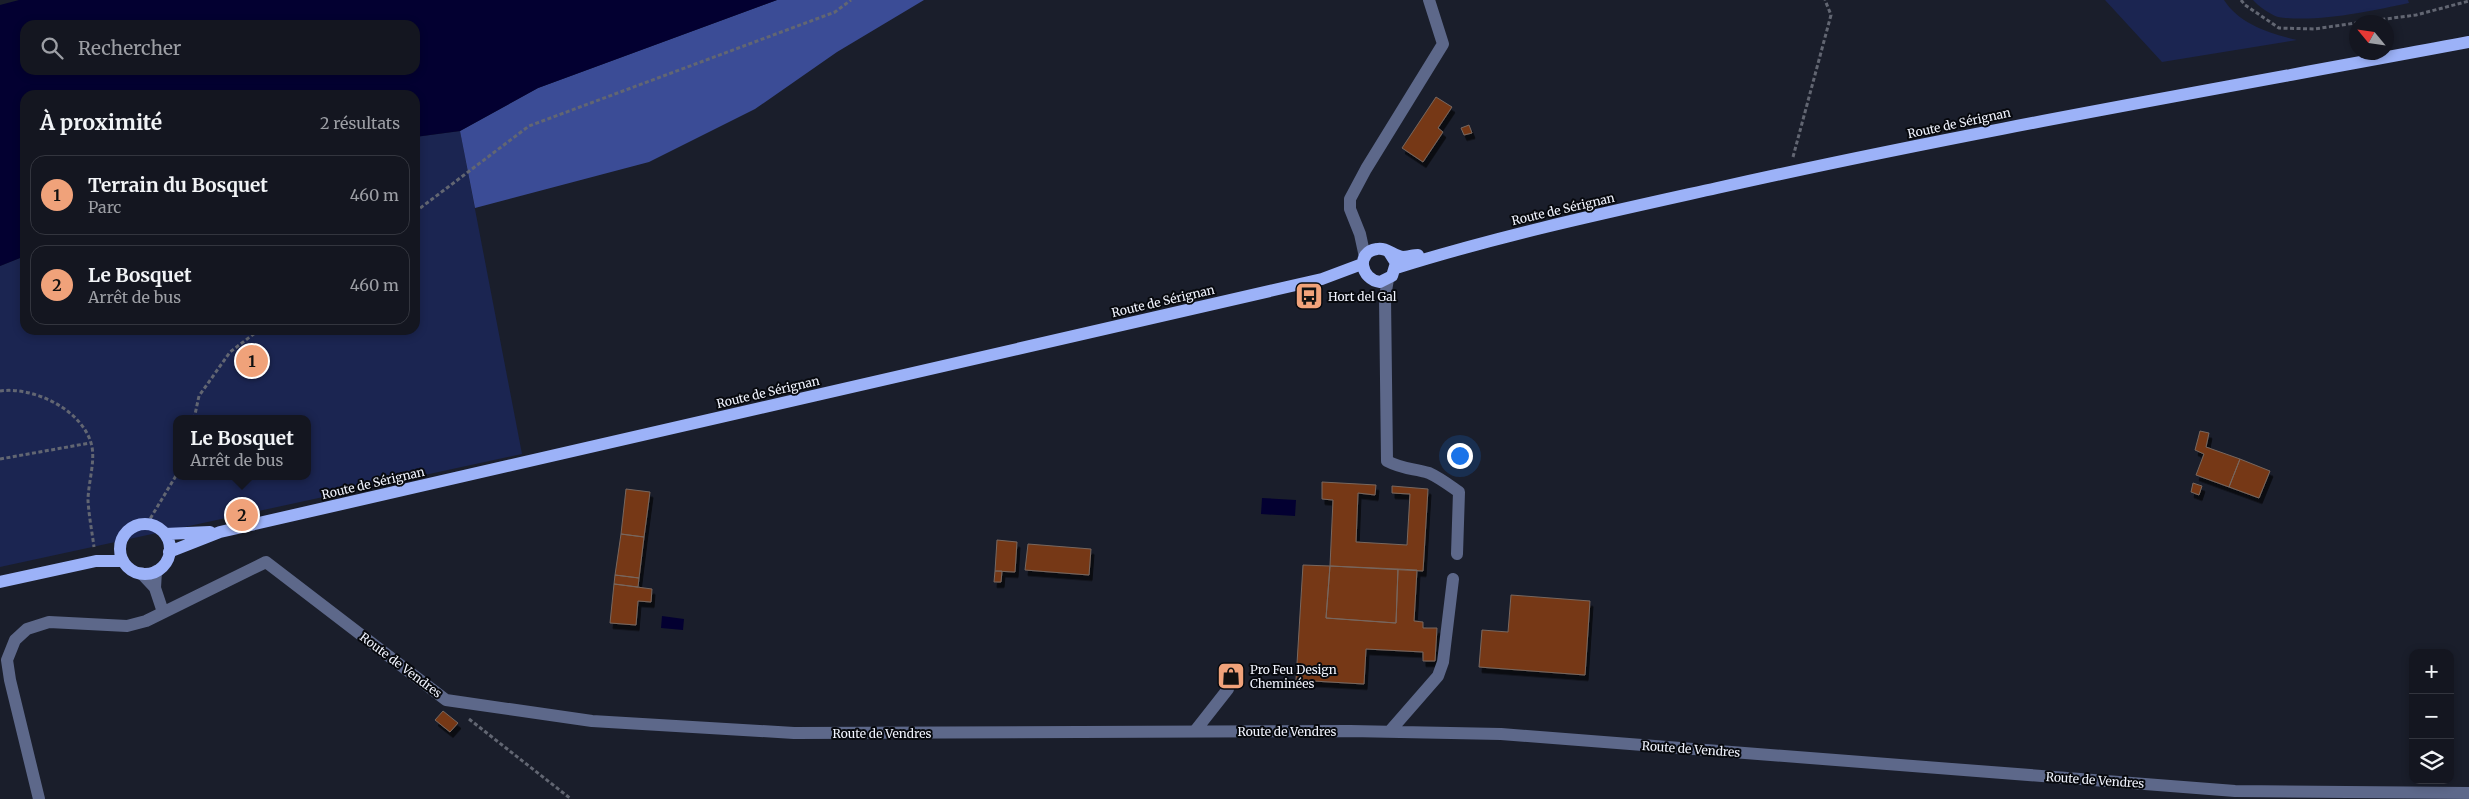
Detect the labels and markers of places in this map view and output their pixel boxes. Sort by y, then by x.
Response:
bus stop icon: Hort del Gal [1294,281,1324,311]
place label: Hort del Gal [1328,289,1397,304]
pin: 1 [236,342,268,380]
pin: 2 [226,496,258,534]
shop icon: Pro Feu Design Cheminées [1216,661,1246,691]
place label: Pro Feu Design Cheminées [1250,662,1337,691]

